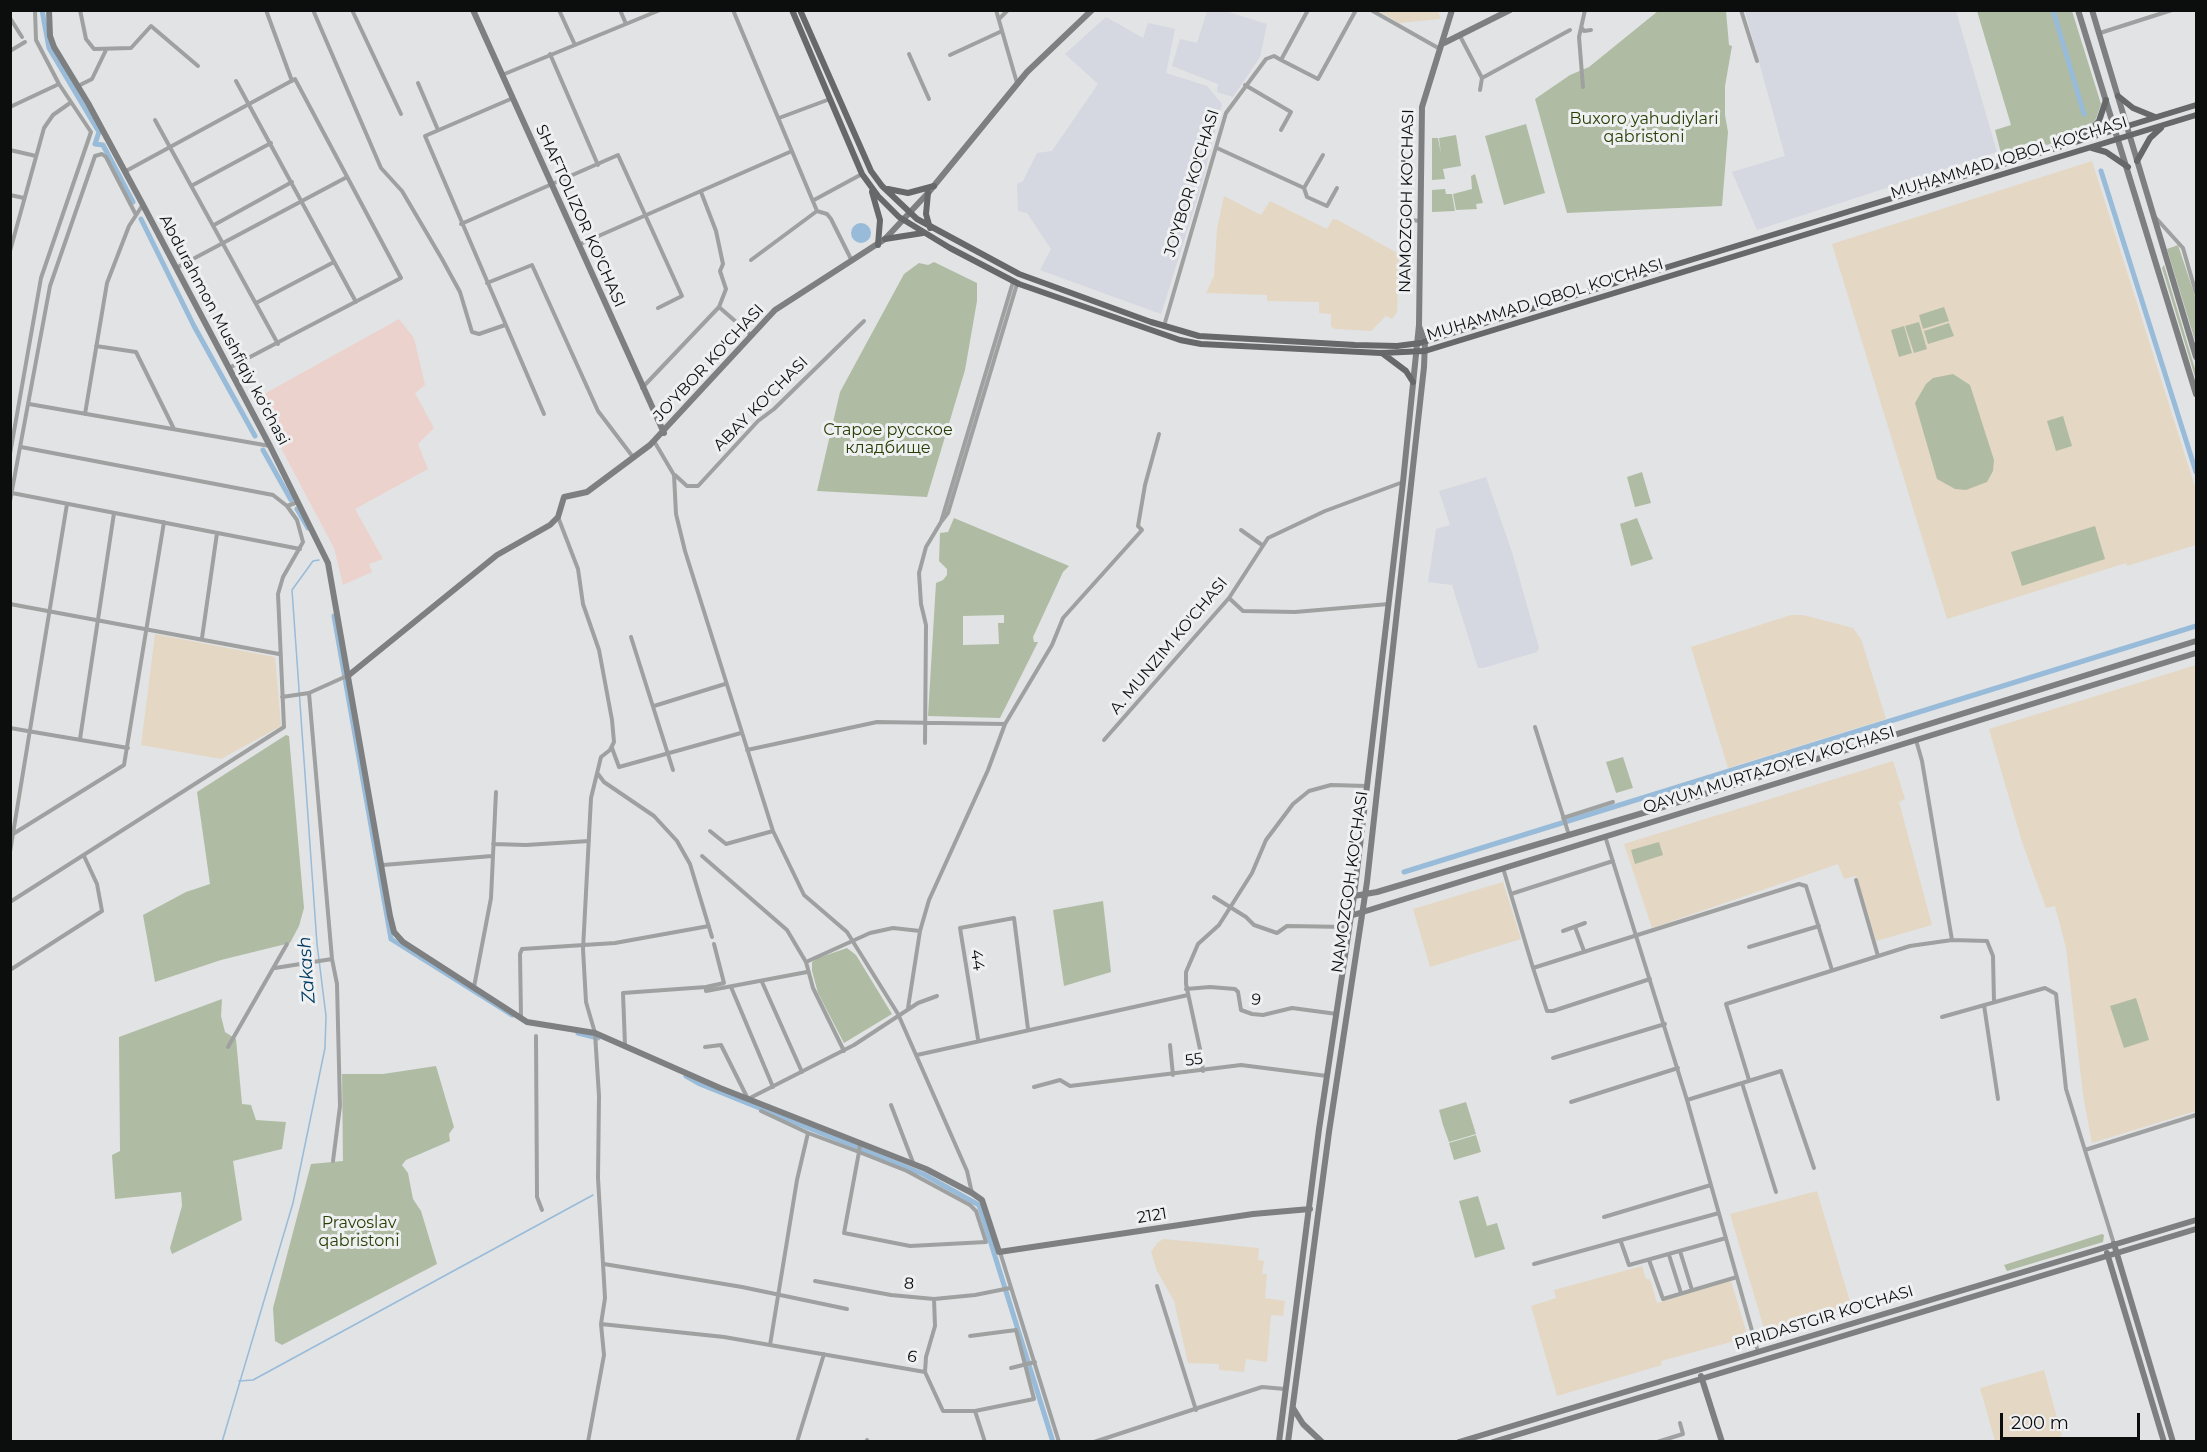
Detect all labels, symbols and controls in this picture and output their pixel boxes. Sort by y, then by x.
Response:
street label: JO'YBOR KO'CHASI [1160,107,1224,259]
street label: NAMOZGOH KO'CHASI [1396,109,1418,293]
park label: Buxoro yahudiylari qabristoni [1569,109,1719,147]
street label: MUHAMMAD IQBOL KO'CHASI [1888,113,2130,203]
street label: SHAFTOLIZOR KO'CHASI [531,122,629,310]
street label: Abdurahmon Mushfiqiy koʻchasi [155,211,293,449]
street label: MUHAMMAD IQBOL KO'CHASI [1424,255,1666,345]
street label: JO'YBOR KO'CHASI [650,301,768,425]
street label: ABAY KO'CHASI [710,353,812,455]
park label: Старое русское кладбище [823,420,953,458]
street label: A. MUNZIM KO'CHASI [1106,574,1232,718]
street label: QAYUM MURTAZOYEV KO'CHASI [1641,723,1897,817]
street label: NAMOZGOH KO'CHASI [1328,790,1372,974]
water label: Zakash [294,936,320,1004]
street label: 44 [966,948,988,972]
street label: 9 [1250,990,1262,1010]
street label: 55 [1184,1049,1204,1071]
street label: 2121 [1136,1204,1168,1228]
park label: Pravoslav qabristoni [319,1213,399,1251]
street label: 8 [903,1274,915,1294]
street label: PIRIDASTGIR KO'CHASI [1732,1282,1916,1354]
street label: 6 [905,1347,919,1367]
scale bar [2003,1401,2142,1439]
text: 200 m [2011,1412,2069,1434]

